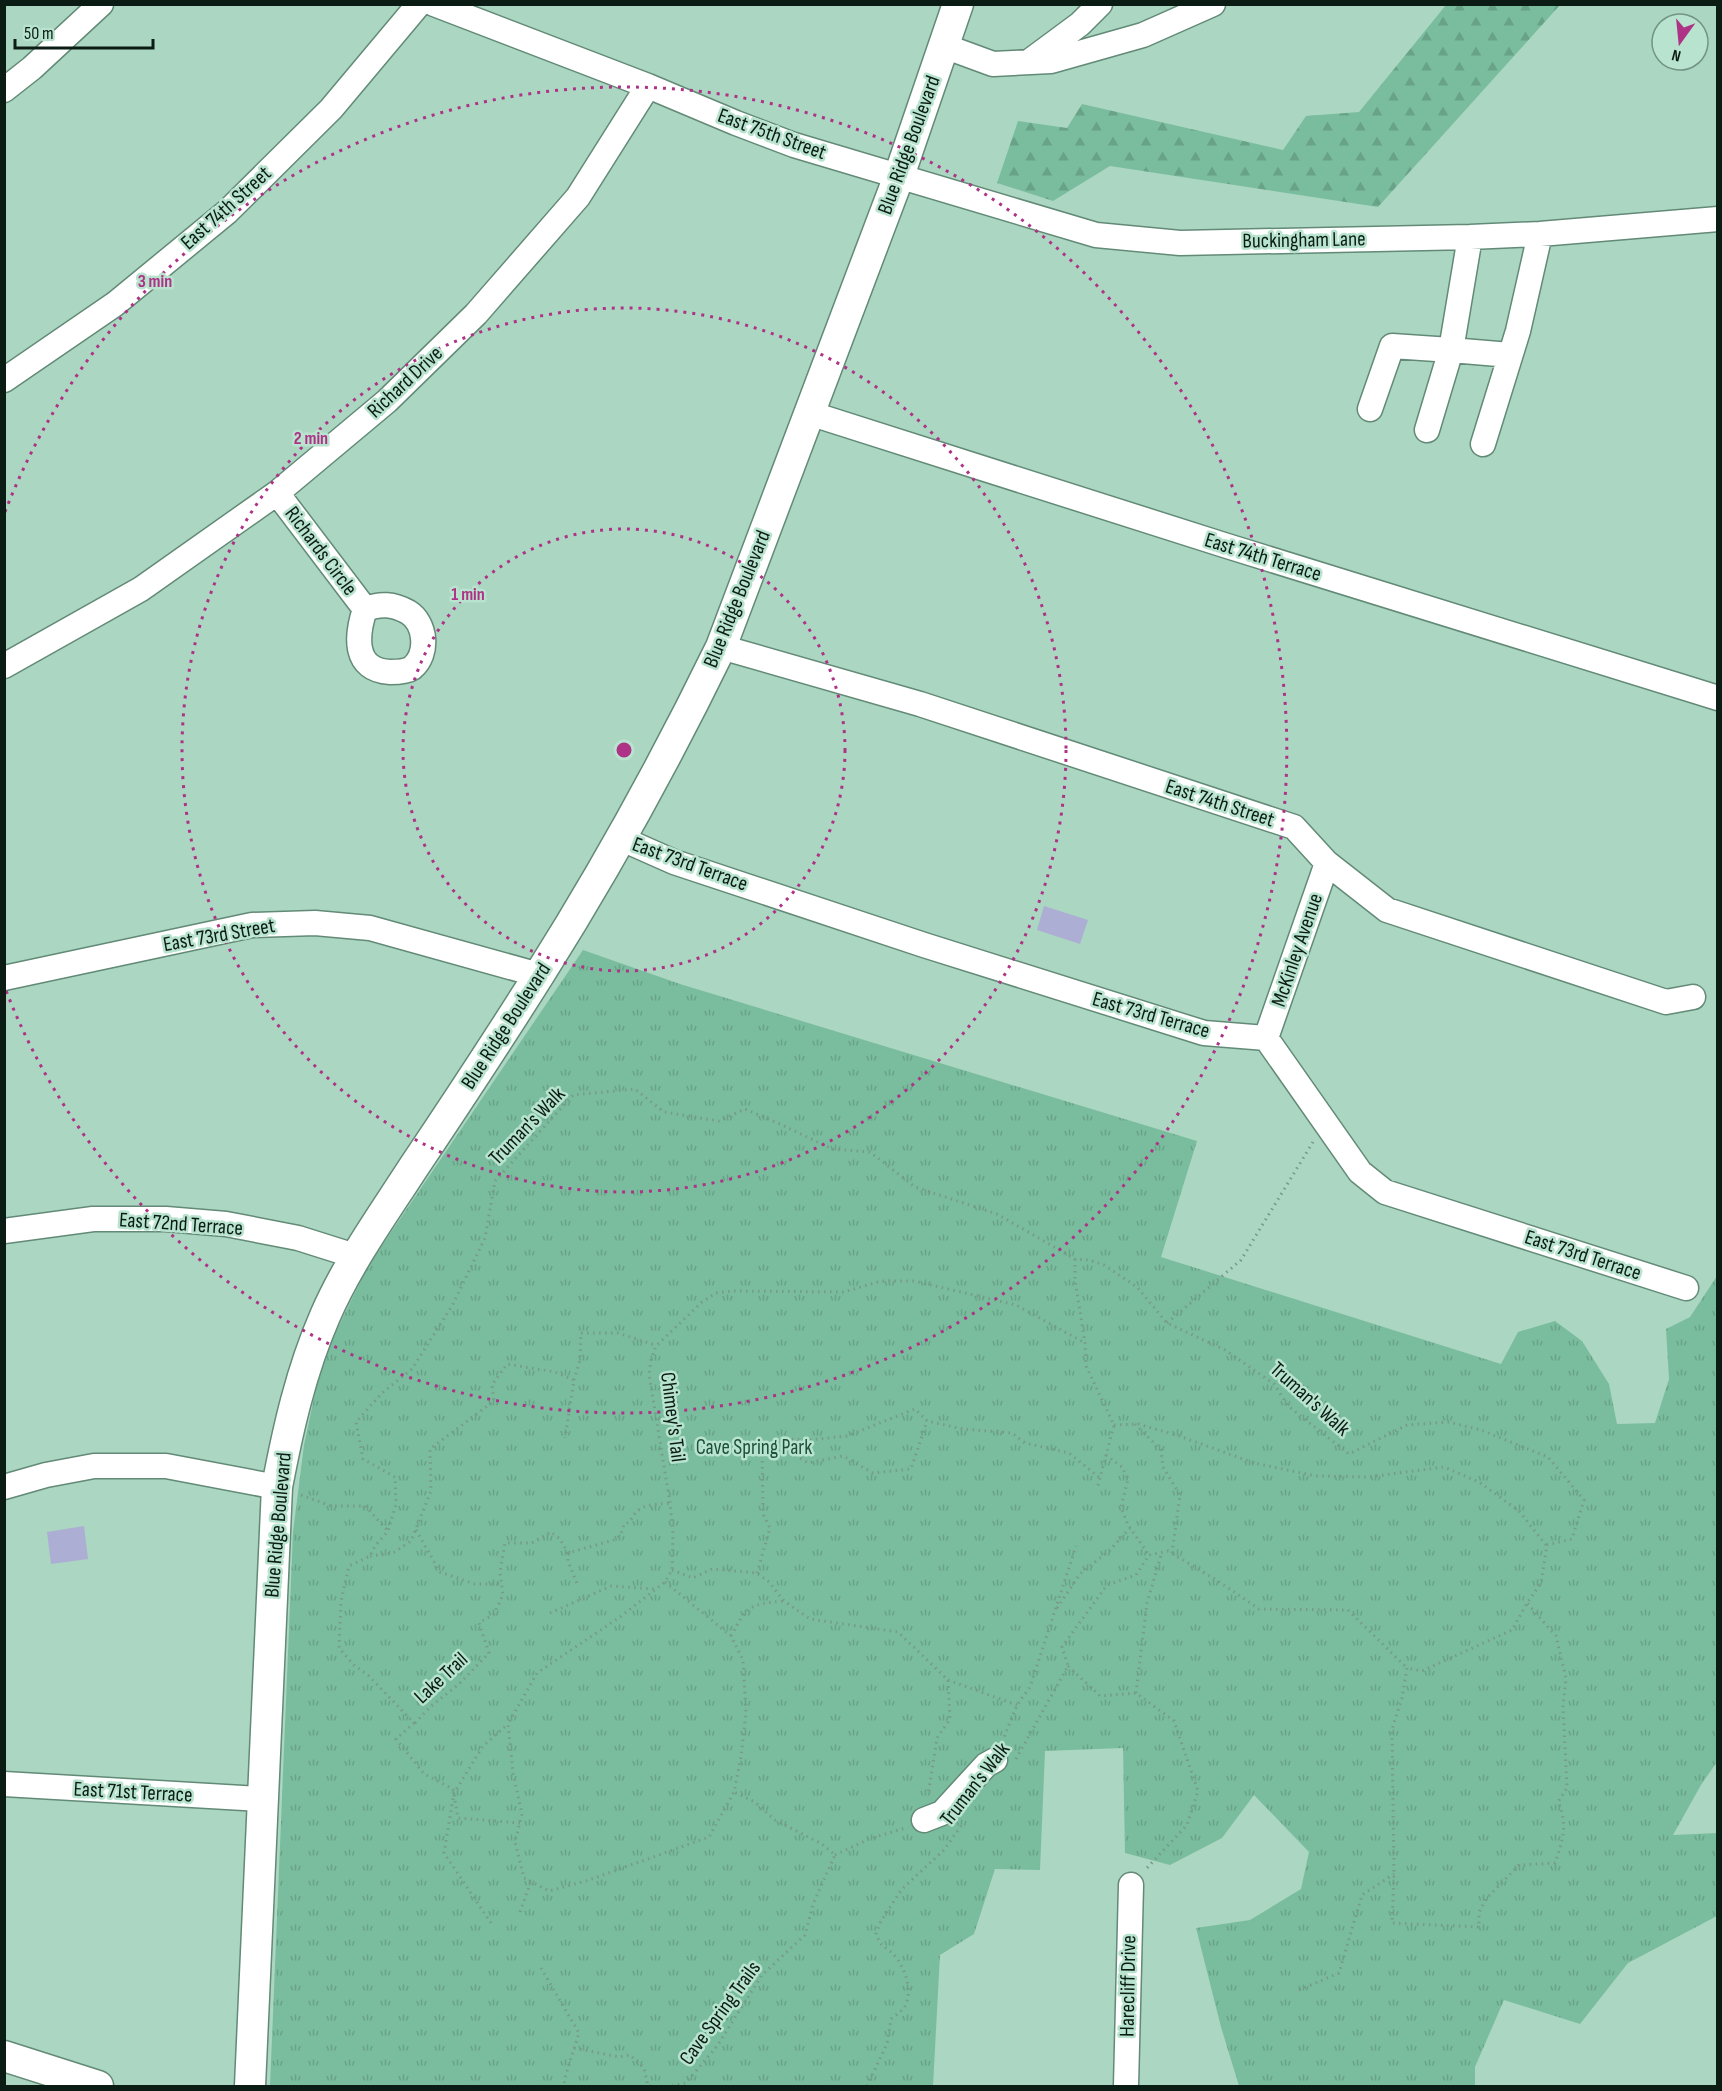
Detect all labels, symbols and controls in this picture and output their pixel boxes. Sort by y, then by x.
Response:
scale bar [15,12,153,50]
north arrow [1650,12,1710,72]
text: 50 m [24,23,54,44]
text: N [1670,45,1683,65]
street label: Blue Ridge Boulevard [872,72,946,218]
street label: East 75th Street [714,103,830,165]
street label: East 74th Street [176,161,276,255]
street label: Buckingham Lane [1242,226,1366,254]
text: 3 min [138,271,172,292]
street label: Richard Drive [362,341,448,423]
text: 2 min [294,428,328,449]
street label: Richards Circle [279,502,363,600]
street label: Blue Ridge Boulevard [698,527,776,671]
street label: East 74th Terrace [1202,527,1324,587]
text: 1 min [451,584,485,605]
centre of rings [614,740,634,760]
street label: East 74th Street [1162,774,1278,832]
street label: East 73rd Terrace [629,832,751,896]
street label: McKinley Avenue [1266,890,1328,1010]
street label: East 73rd Street [161,913,277,957]
street label: Blue Ridge Boulevard [456,958,556,1094]
street label: East 73rd Terrace [1089,986,1213,1044]
street label: Truman's Walk [484,1082,570,1170]
street label: East 72nd Terrace [118,1207,244,1241]
street label: East 73rd Terrace [1522,1224,1644,1286]
street label: Truman's Walk [1265,1357,1355,1441]
street label: Chimey's Tail [655,1371,691,1463]
park label: Cave Spring Park [696,1435,812,1460]
street label: Blue Ridge Boulevard [259,1451,297,1599]
street label: Lake Trail [409,1647,473,1709]
street label: Truman's Walk [935,1737,1015,1831]
street label: East 71st Terrace [73,1776,193,1808]
street label: Harecliff Drive [1115,1935,1141,2037]
street label: Cave Spring Trails [674,1956,766,2070]

